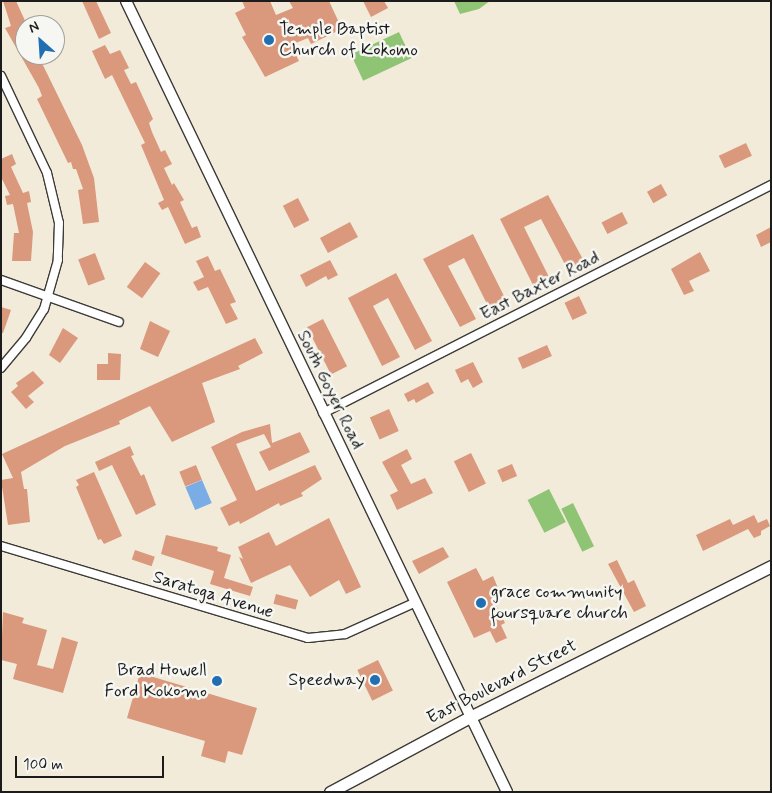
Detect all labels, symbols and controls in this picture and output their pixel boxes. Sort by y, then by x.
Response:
north arrow [15,15,65,65]
text: N [26,17,42,38]
place label: Temple Baptist Church of Kokomo [279,19,425,62]
marker: Temple Baptist Church of Kokomo [263,34,275,46]
street label: East Baxter Road [477,247,603,325]
street label: South Goyer Road [292,327,368,453]
street label: Saratoga Avenue [149,566,277,624]
place label: grace community foursquare church [491,582,628,624]
marker: grace community foursquare church [475,597,487,609]
street label: East Boulevard Street [424,635,580,729]
place label: Brad Howell Ford Kokomo [105,660,207,702]
place label: Speedway [288,669,365,691]
marker: Speedway [369,674,381,686]
marker: Brad Howell Ford Kokomo [211,675,223,687]
scale bar [18,746,166,778]
text: 100 m [23,755,63,775]

